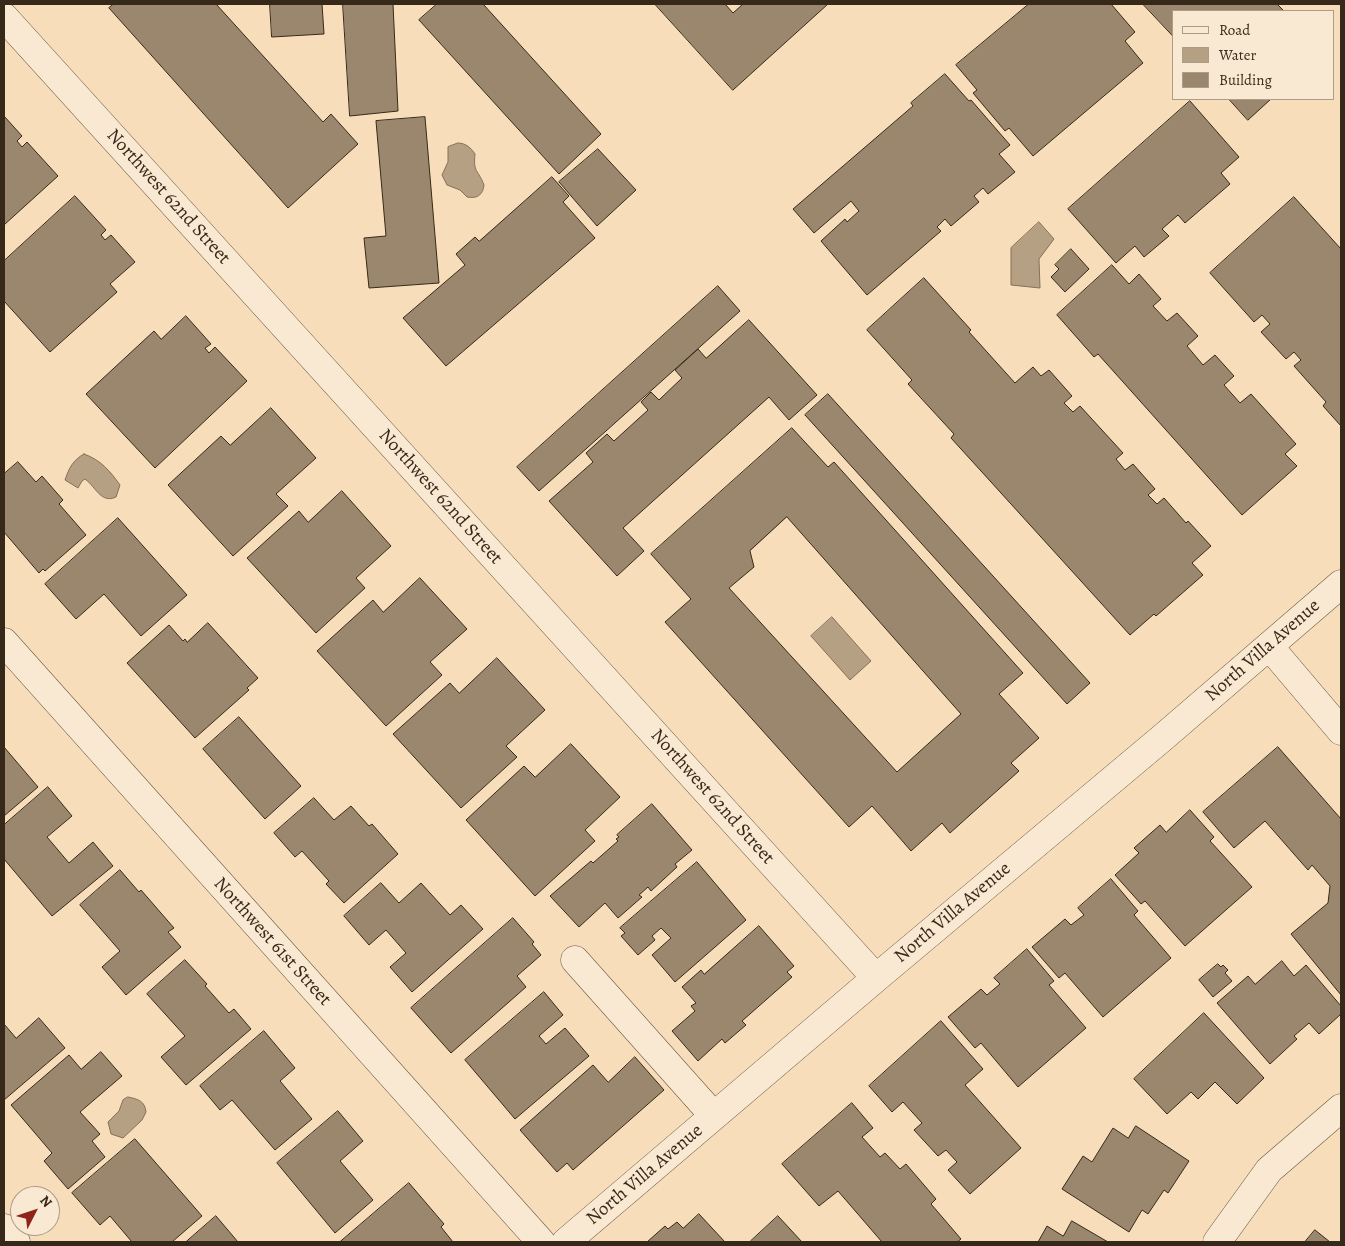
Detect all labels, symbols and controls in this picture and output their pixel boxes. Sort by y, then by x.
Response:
legend [1172,10,1335,100]
text: Road [1219,20,1250,40]
text: Water [1219,45,1256,65]
text: Building [1219,70,1272,90]
street label: Northwest 62nd Street [101,125,235,269]
street label: Northwest 62nd Street [373,425,507,569]
street label: North Villa Avenue [1201,595,1325,707]
street label: Northwest 62nd Street [645,725,779,869]
street label: North Villa Avenue [890,858,1016,968]
street label: Northwest 61st Street [208,873,336,1011]
street label: North Villa Avenue [582,1120,708,1230]
north arrow [10,1186,60,1236]
text: N [35,1191,56,1212]

